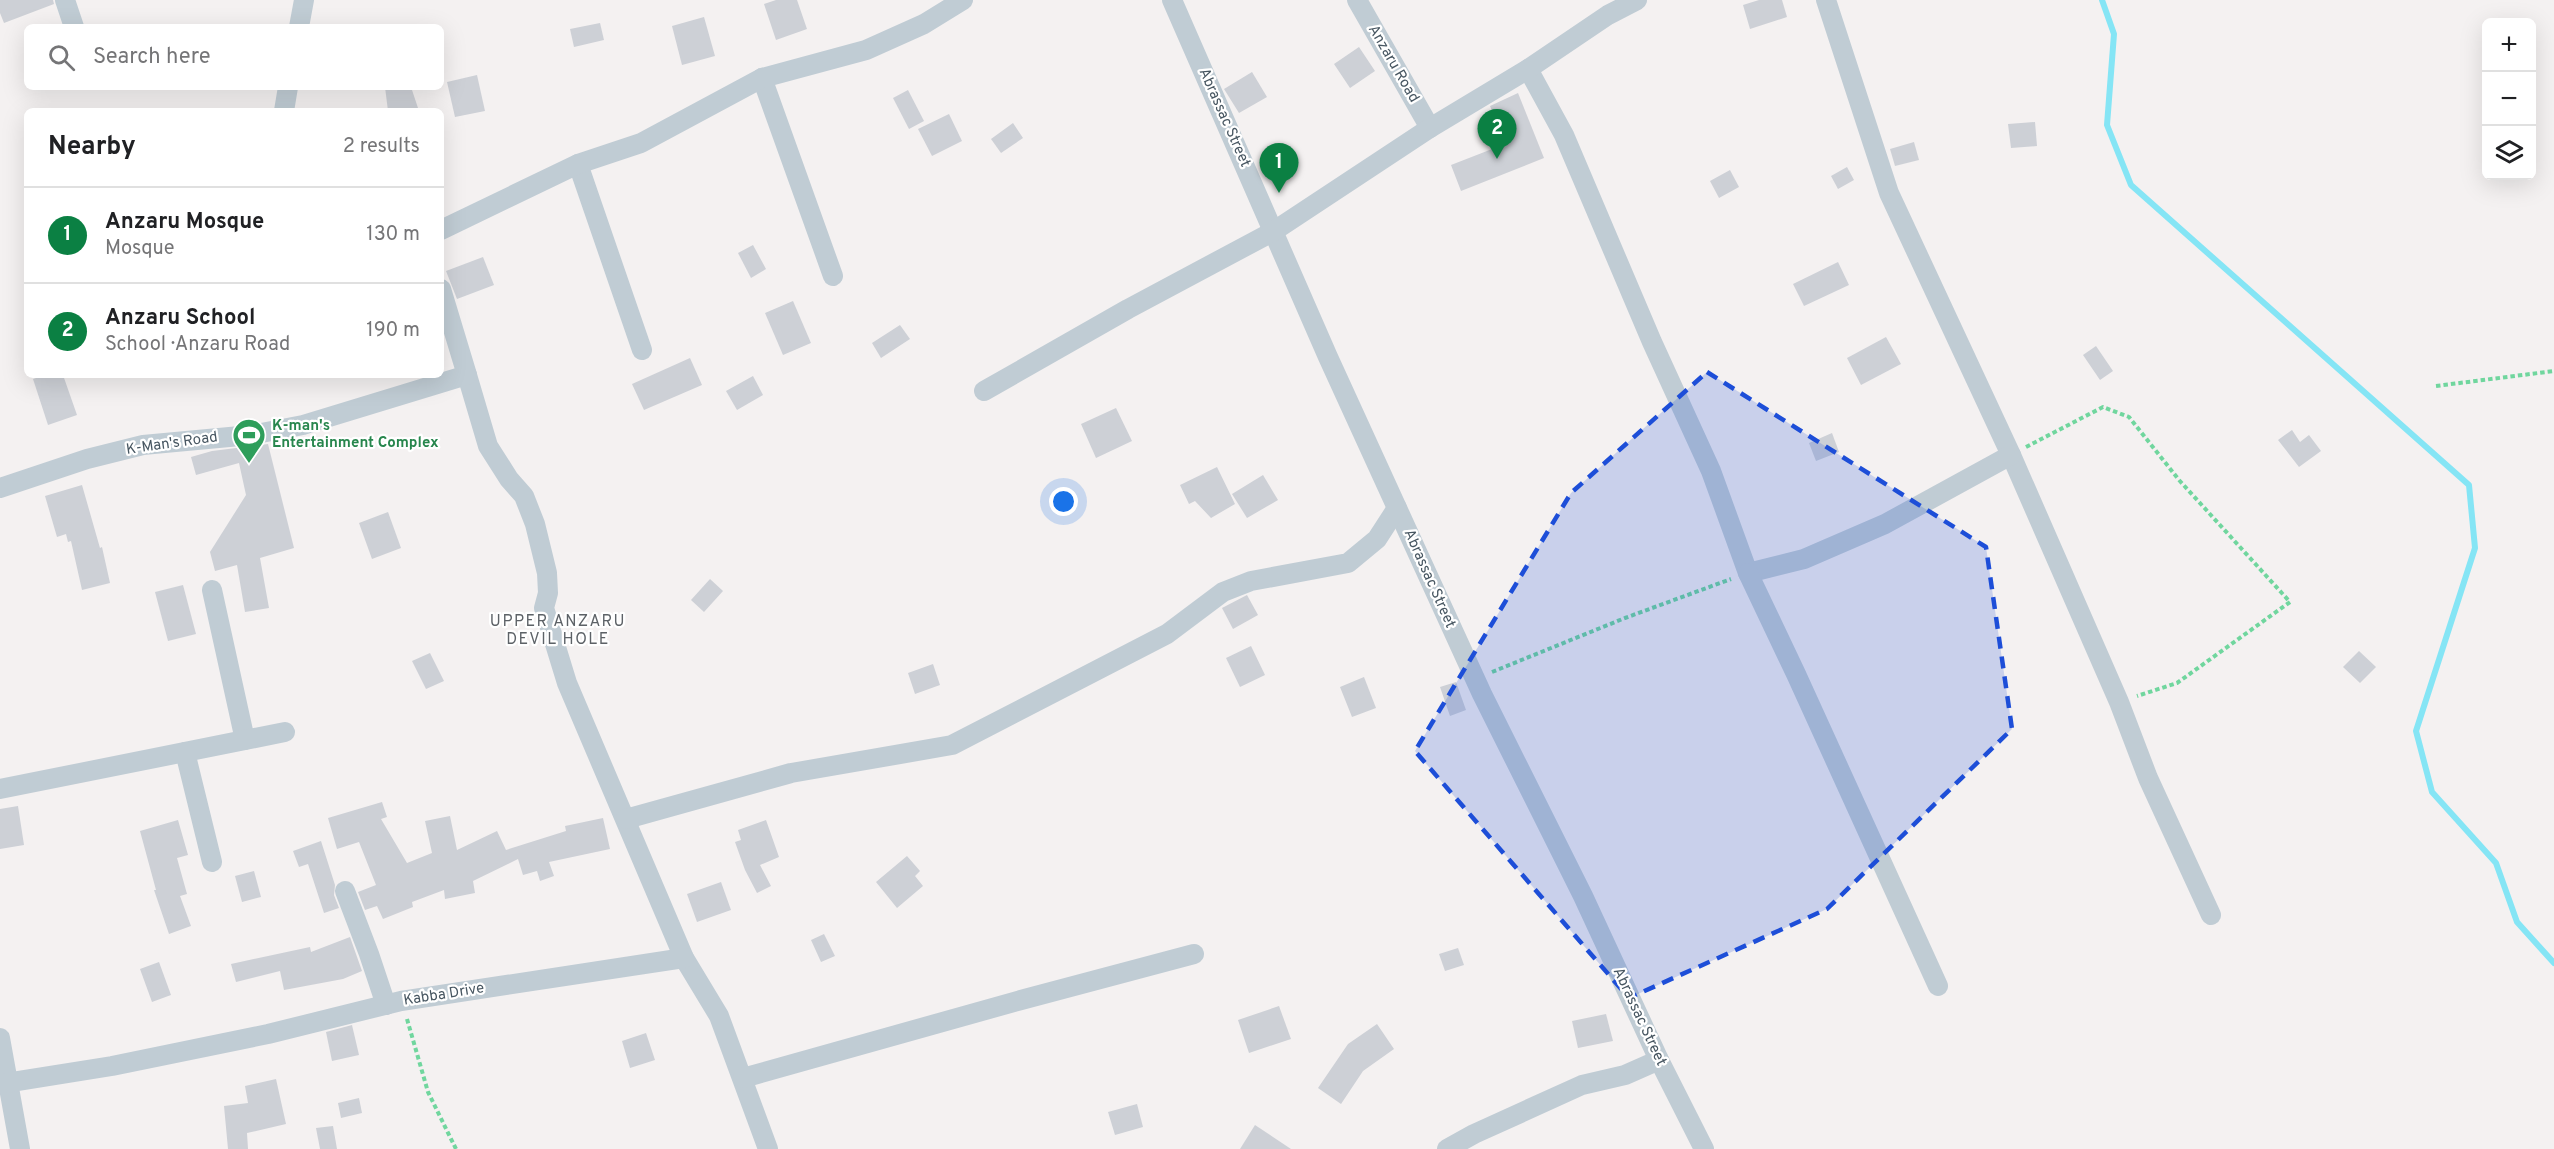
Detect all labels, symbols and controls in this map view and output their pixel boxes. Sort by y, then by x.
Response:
map controls [2482,18,2536,180]
button: + [2482,18,2536,72]
street label: Anzaru Road [1363,22,1423,106]
search box [24,24,444,90]
icon: search [45,41,78,74]
text: Search here [93,44,211,71]
street label: Abrassac Street [1194,66,1254,170]
button: − [2482,72,2536,126]
pin: 2 [1478,110,1516,159]
button: layers [2482,126,2536,180]
text: Nearby [48,131,136,164]
text: 2 results [343,134,420,160]
pin: 1 [1260,144,1298,193]
text: Anzaru Mosque [105,209,264,236]
text: 1 [64,222,72,248]
text: 130 m [366,222,420,248]
text: Mosque [105,236,174,262]
text: Anzaru School [105,305,255,332]
text: 2 [61,318,74,344]
text: 190 m [366,318,420,344]
text: School · Anzaru Road [105,332,290,358]
sports icon: K-man's Entertainment Complex [231,417,267,464]
place label: K-man's Entertainment Complex [272,417,439,453]
street label: K-Man's Road [125,428,219,460]
your location [1049,487,1078,516]
street label: Abrassac Street [1399,527,1459,631]
district label: UPPER ANZARU DEVIL HOLE [490,612,626,650]
street label: Abrassac Street [1608,965,1670,1069]
street label: Kabba Drive [402,979,486,1011]

